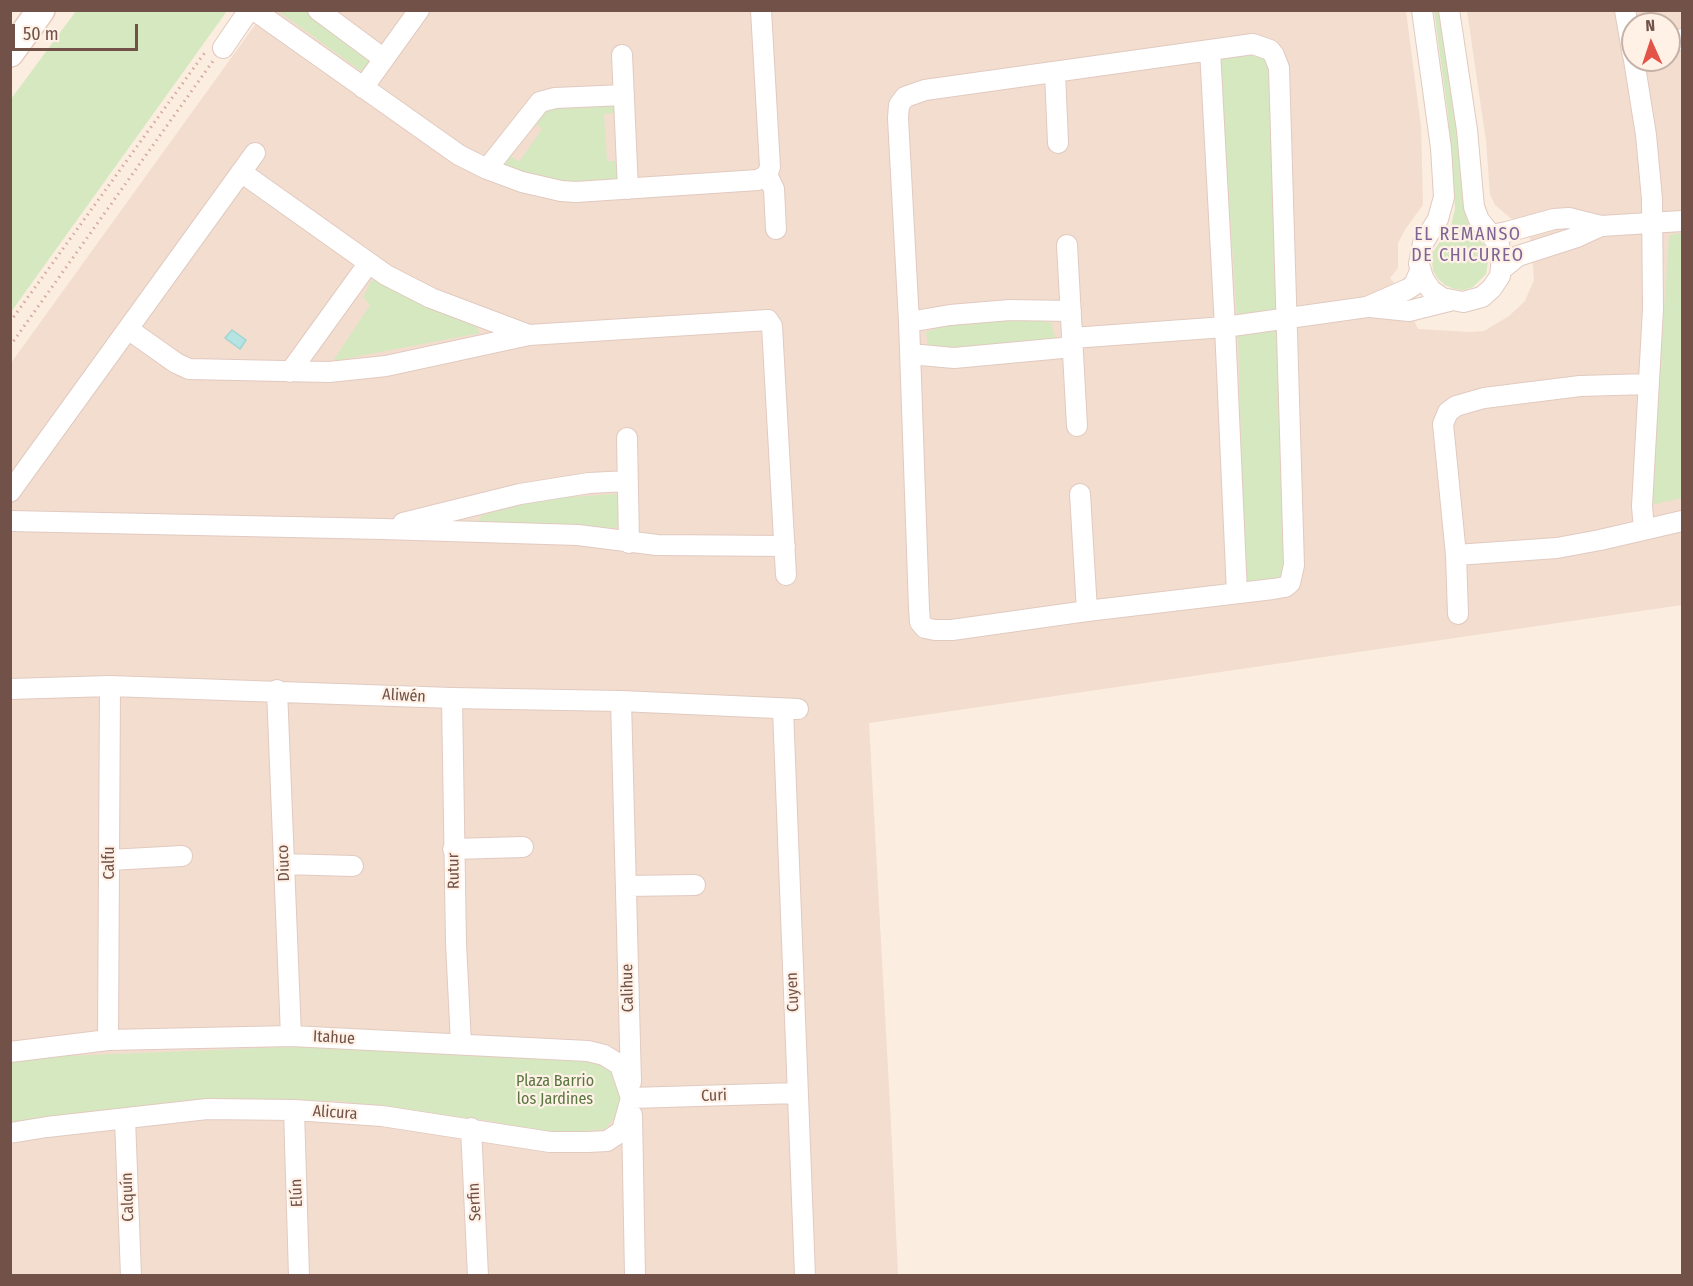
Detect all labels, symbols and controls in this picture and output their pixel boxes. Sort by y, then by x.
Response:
scale bar [15,12,141,50]
north arrow [1621,12,1681,72]
text: N [1645,16,1655,35]
text: 50 m [23,23,59,45]
district label: EL REMANSO DE CHICUREO [1411,224,1525,266]
street label: Aliwén [382,685,426,707]
street label: Diuco [274,844,294,882]
street label: Calfu [100,846,120,880]
street label: Rutur [444,853,464,889]
street label: Calihue [618,964,638,1012]
street label: Cuyen [783,972,803,1012]
street label: Itahue [313,1027,355,1049]
park label: Plaza Barrio los Jardines [516,1072,594,1110]
street label: Curi [701,1086,727,1106]
street label: Alicura [312,1102,358,1124]
street label: Calquín [118,1172,138,1222]
street label: Elún [287,1178,307,1208]
street label: Serfin [464,1182,486,1222]

